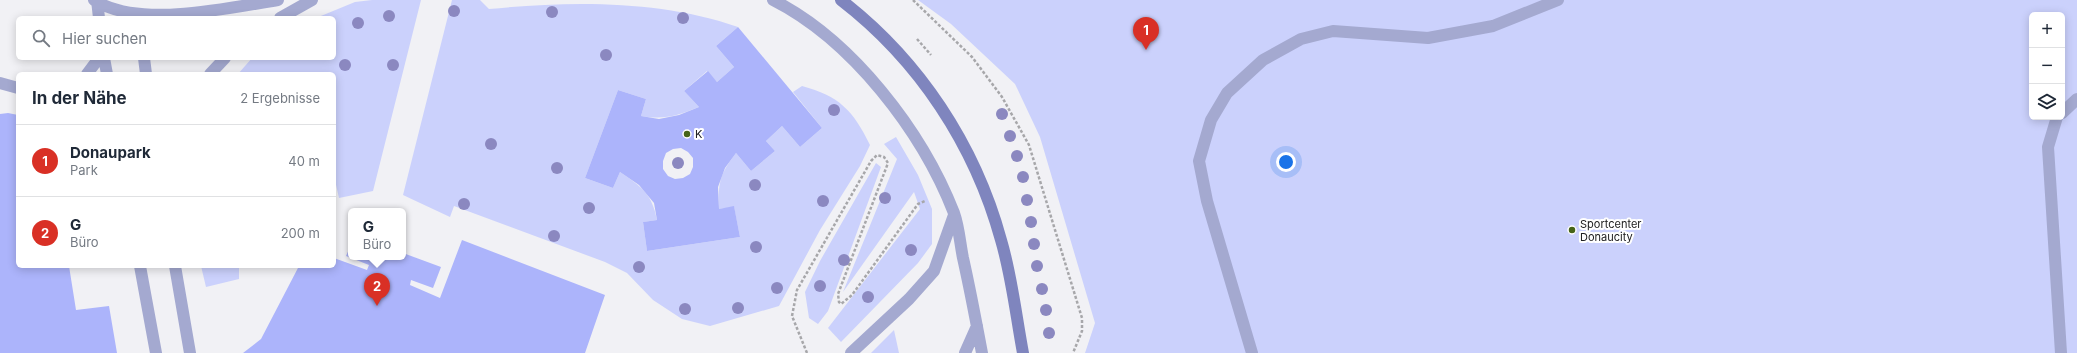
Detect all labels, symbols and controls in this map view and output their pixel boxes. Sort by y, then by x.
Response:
map controls [2029,12,2065,120]
button: + [2029,12,2065,48]
search box [16,16,336,60]
pin: 1 [1133,17,1159,50]
icon: search [30,27,52,49]
text: Hier suchen [62,29,147,48]
button: − [2029,48,2065,84]
button: layers [2029,84,2065,120]
text: In der Nähe [32,88,127,108]
text: 2 Ergebnisse [240,90,320,106]
place label: K [695,127,703,141]
marker: K [682,129,692,139]
text: Donaupark [70,143,151,162]
your location [1276,152,1296,172]
text: 1 [42,153,48,169]
text: 40 m [288,153,320,169]
text: Park [70,162,98,178]
popup [348,208,406,260]
text: G [70,215,81,234]
text: G [363,217,374,236]
place label: Sportcenter Donaucity [1580,217,1641,244]
text: 2 [41,225,49,241]
text: 200 m [281,225,320,241]
marker: Sportcenter Donaucity [1567,225,1577,235]
text: Büro [70,234,99,250]
text: Büro [363,236,391,252]
pin: 2 [364,273,390,306]

